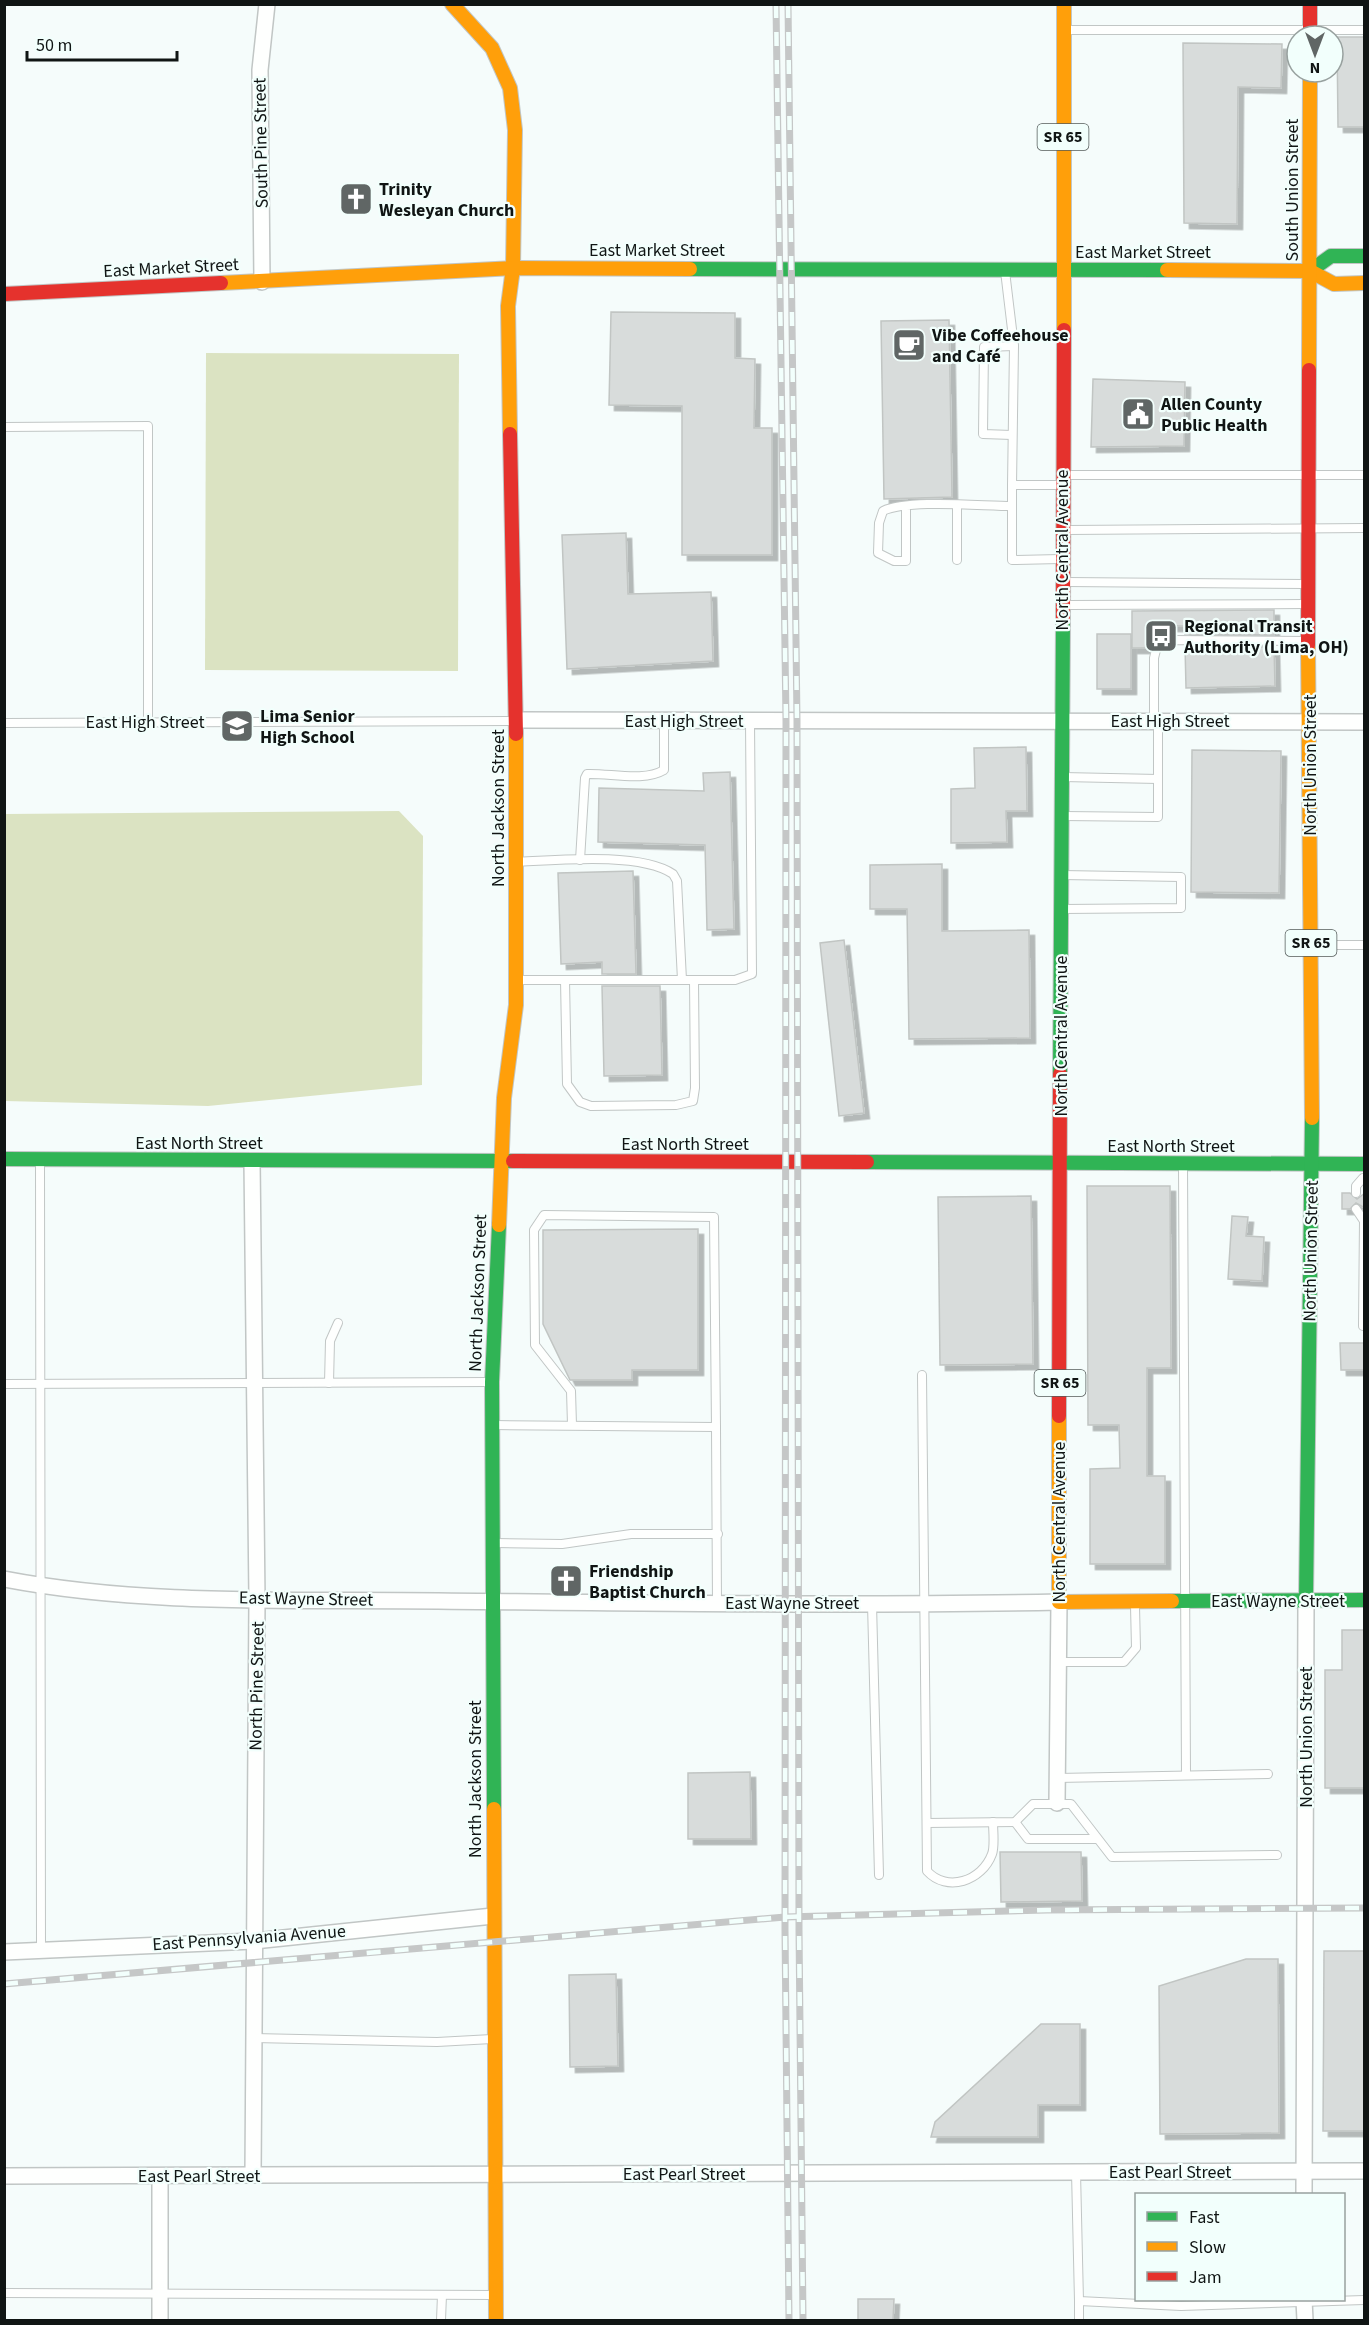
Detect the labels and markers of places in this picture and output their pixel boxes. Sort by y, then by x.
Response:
place label: Trinity Wesleyan Church [379,177,514,223]
church icon: Trinity Wesleyan Church [338,181,374,217]
place label: Vibe Coffeehouse and Café [931,323,1069,369]
cafe icon: Vibe Coffeehouse and Café [891,327,927,363]
place label: Allen County Public Health [1160,392,1267,438]
public building icon: Allen County Public Health [1120,396,1156,432]
place label: Regional Transit Authority (Lima, OH) [1183,614,1349,660]
bus stop icon: Regional Transit Authority (Lima, OH) [1143,618,1179,654]
place label: Lima Senior High School [260,704,355,750]
school or university icon: Lima Senior High School [219,708,255,744]
place label: Friendship Baptist Church [589,1559,706,1605]
church icon: Friendship Baptist Church [548,1563,584,1599]

